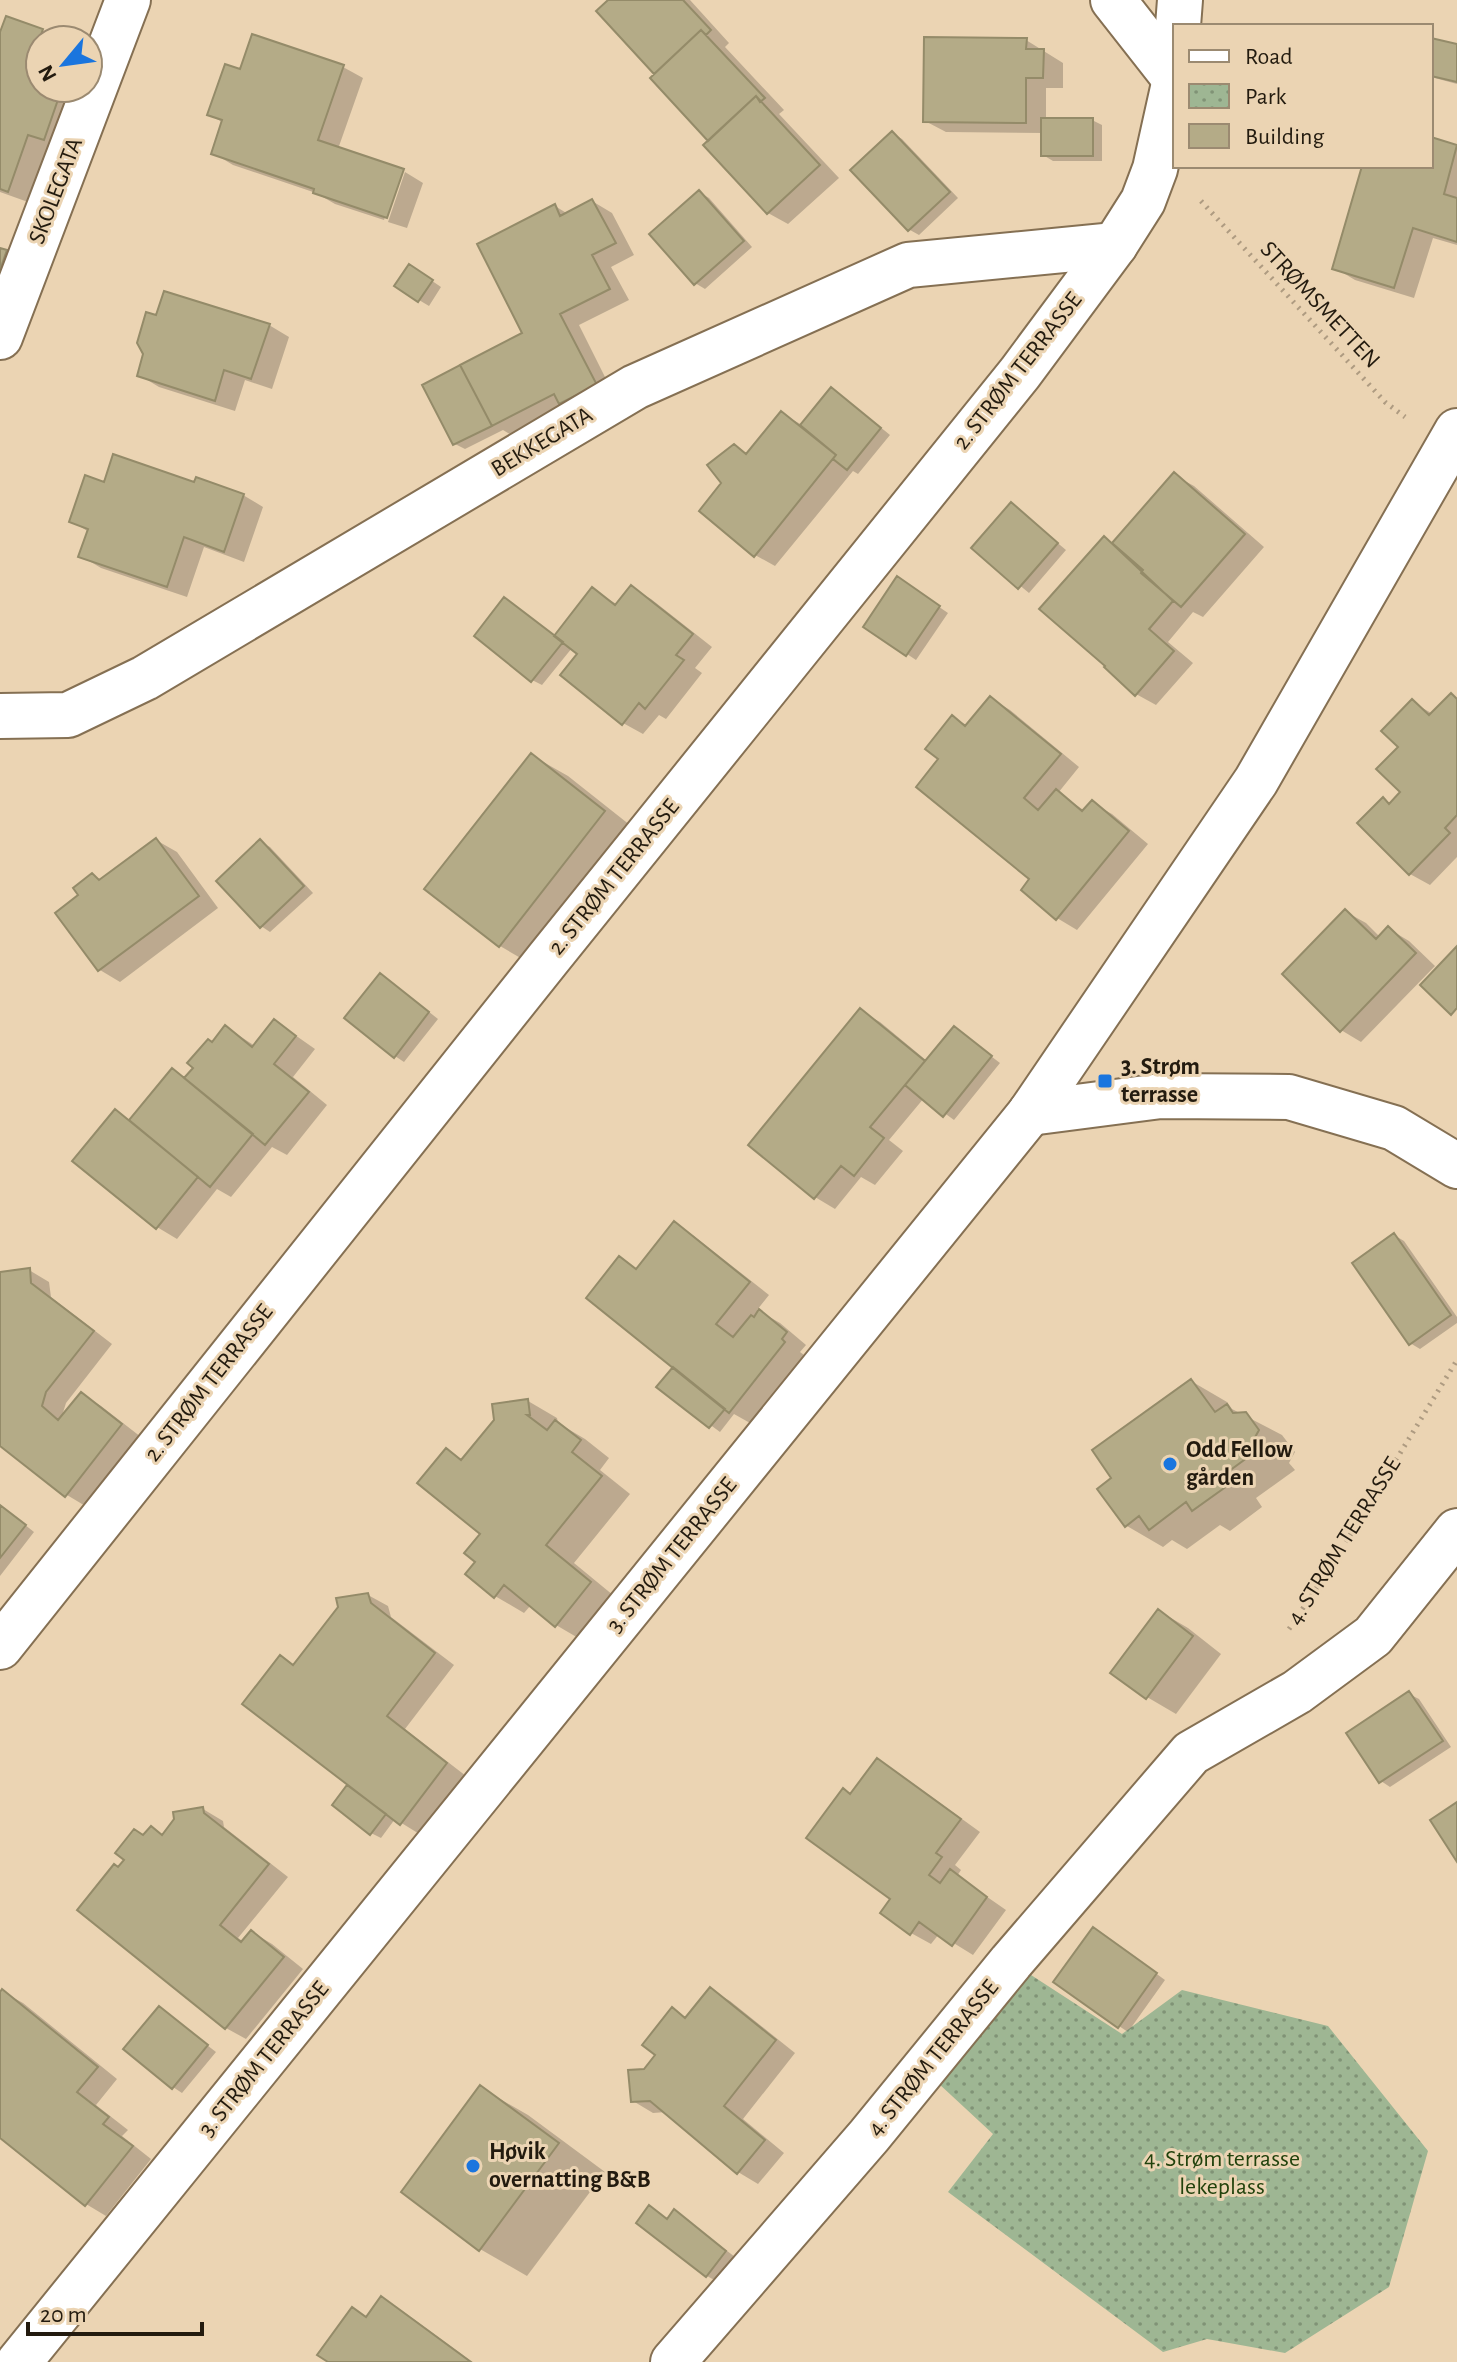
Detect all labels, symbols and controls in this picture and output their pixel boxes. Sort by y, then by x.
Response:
north arrow [24,24,104,104]
legend [1173,24,1433,168]
text: Road [1245,45,1293,69]
text: N [34,61,61,85]
text: Park [1245,85,1286,109]
text: Building [1245,125,1324,149]
street label: SKOLEGATA [25,134,87,247]
street label: STRØMSMETTEN [1256,237,1384,373]
street label: 2. STRØM TERRASSE [949,287,1087,454]
street label: BEKKEGATA [487,403,597,481]
street label: 2. STRØM TERRASSE [544,794,684,959]
place label: 3. Strøm terrasse [1121,1055,1200,1107]
marker: 3. Strøm terrasse [1096,1072,1114,1090]
street label: 2. STRØM TERRASSE [140,1299,278,1466]
place label: Odd Fellow gården [1186,1438,1293,1490]
street label: 4. STRØM TERRASSE [1283,1452,1406,1629]
marker: Odd Fellow gården [1161,1455,1179,1473]
street label: 3. STRØM TERRASSE [602,1473,742,1637]
street label: 4. STRØM TERRASSE [863,1975,1003,2141]
street label: 3. STRØM TERRASSE [194,1977,334,2141]
place label: Høvik overnatting B&B [489,2140,651,2192]
park label: 4. Strøm terrasse lekeplass [1144,2147,1300,2199]
marker: Høvik overnatting B&B [464,2157,482,2175]
scale bar [28,2286,202,2336]
text: 20 m [40,2303,87,2327]

